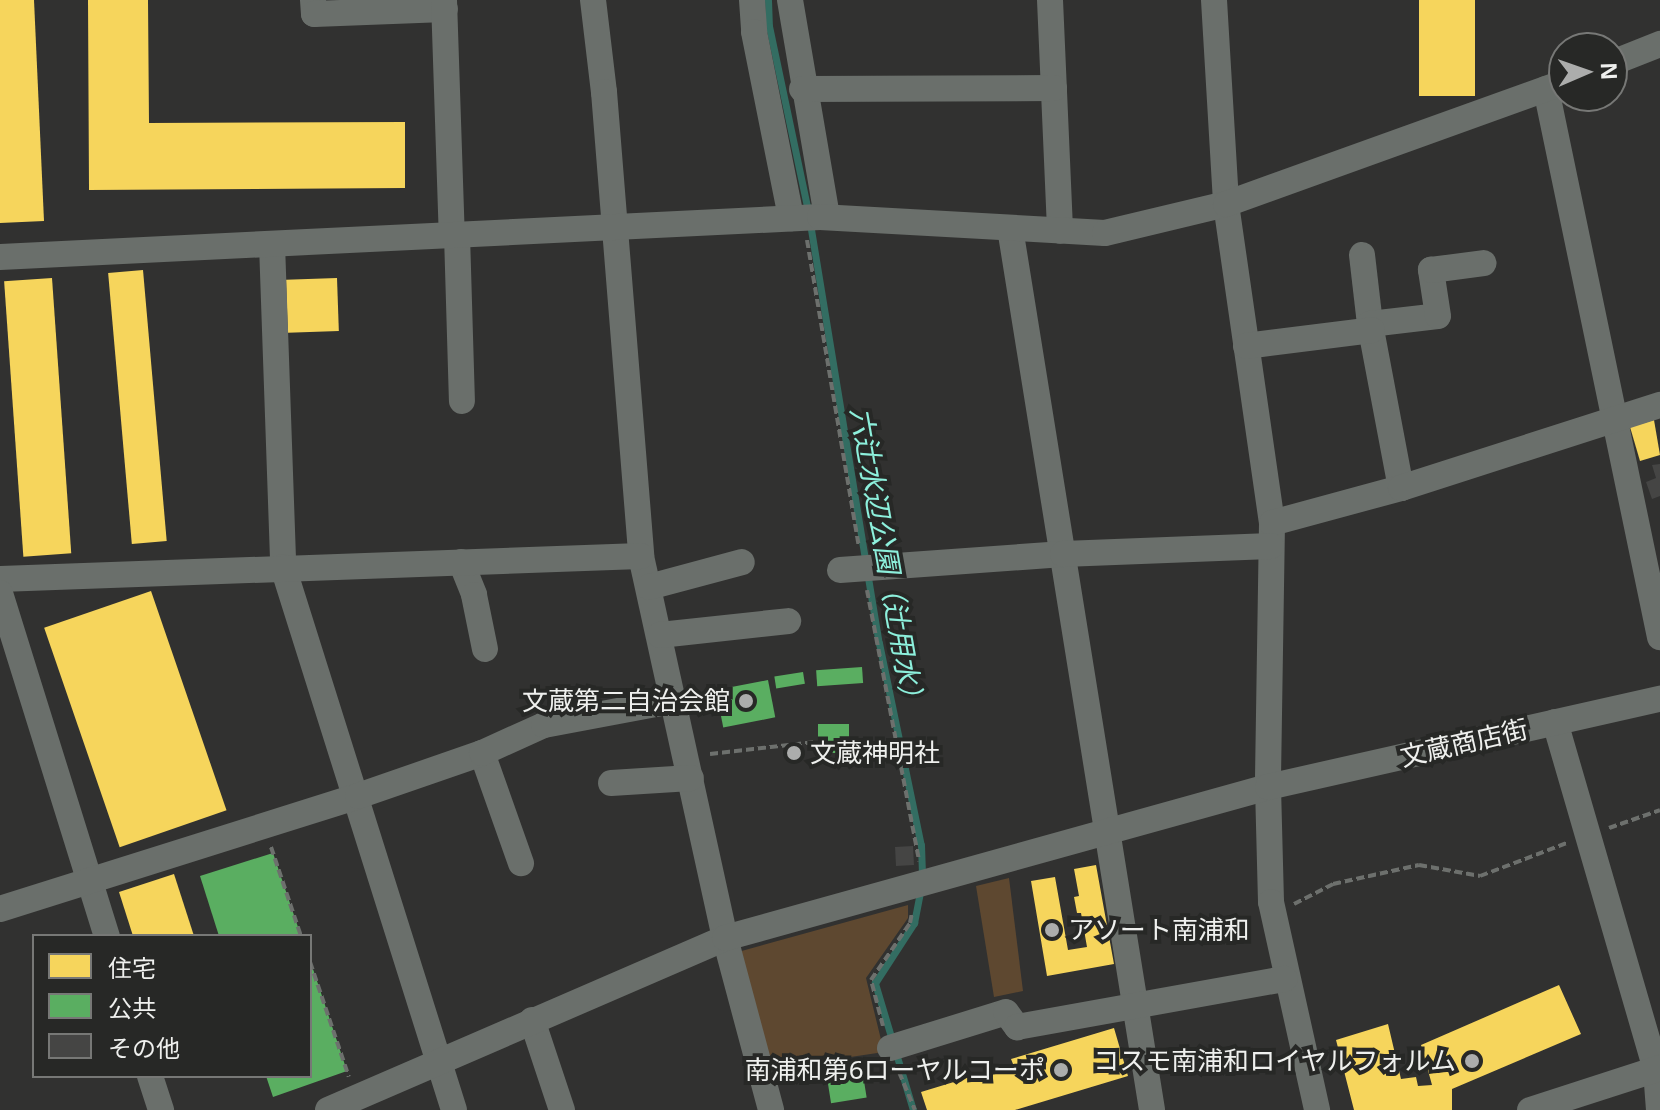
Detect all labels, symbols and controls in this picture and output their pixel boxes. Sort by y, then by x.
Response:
north arrow [1548,32,1628,112]
text: N [1595,62,1625,81]
water label: 六辻水辺公園（辻用水） [845,404,931,714]
place label: 文蔵第二自治会館 [522,685,730,717]
marker: 文蔵第二自治会館 [737,692,755,710]
street label: 文蔵商店街 [1397,713,1531,773]
place label: 文蔵神明社 [810,737,940,769]
marker: 文蔵神明社 [785,744,803,762]
place label: アソート南浦和 [1068,914,1250,946]
marker: アソート南浦和 [1043,921,1061,939]
legend [32,934,312,1078]
text: 住宅 [108,951,156,984]
text: 公共 [108,991,156,1024]
text: その他 [108,1031,180,1064]
place label: コスモ南浦和ロイヤルフォルム [1092,1045,1456,1077]
marker: コスモ南浦和ロイヤルフォルム [1463,1052,1481,1070]
place label: 南浦和第6ローヤルコーポ [744,1054,1045,1086]
marker: 南浦和第6ローヤルコーポ [1052,1061,1070,1079]

